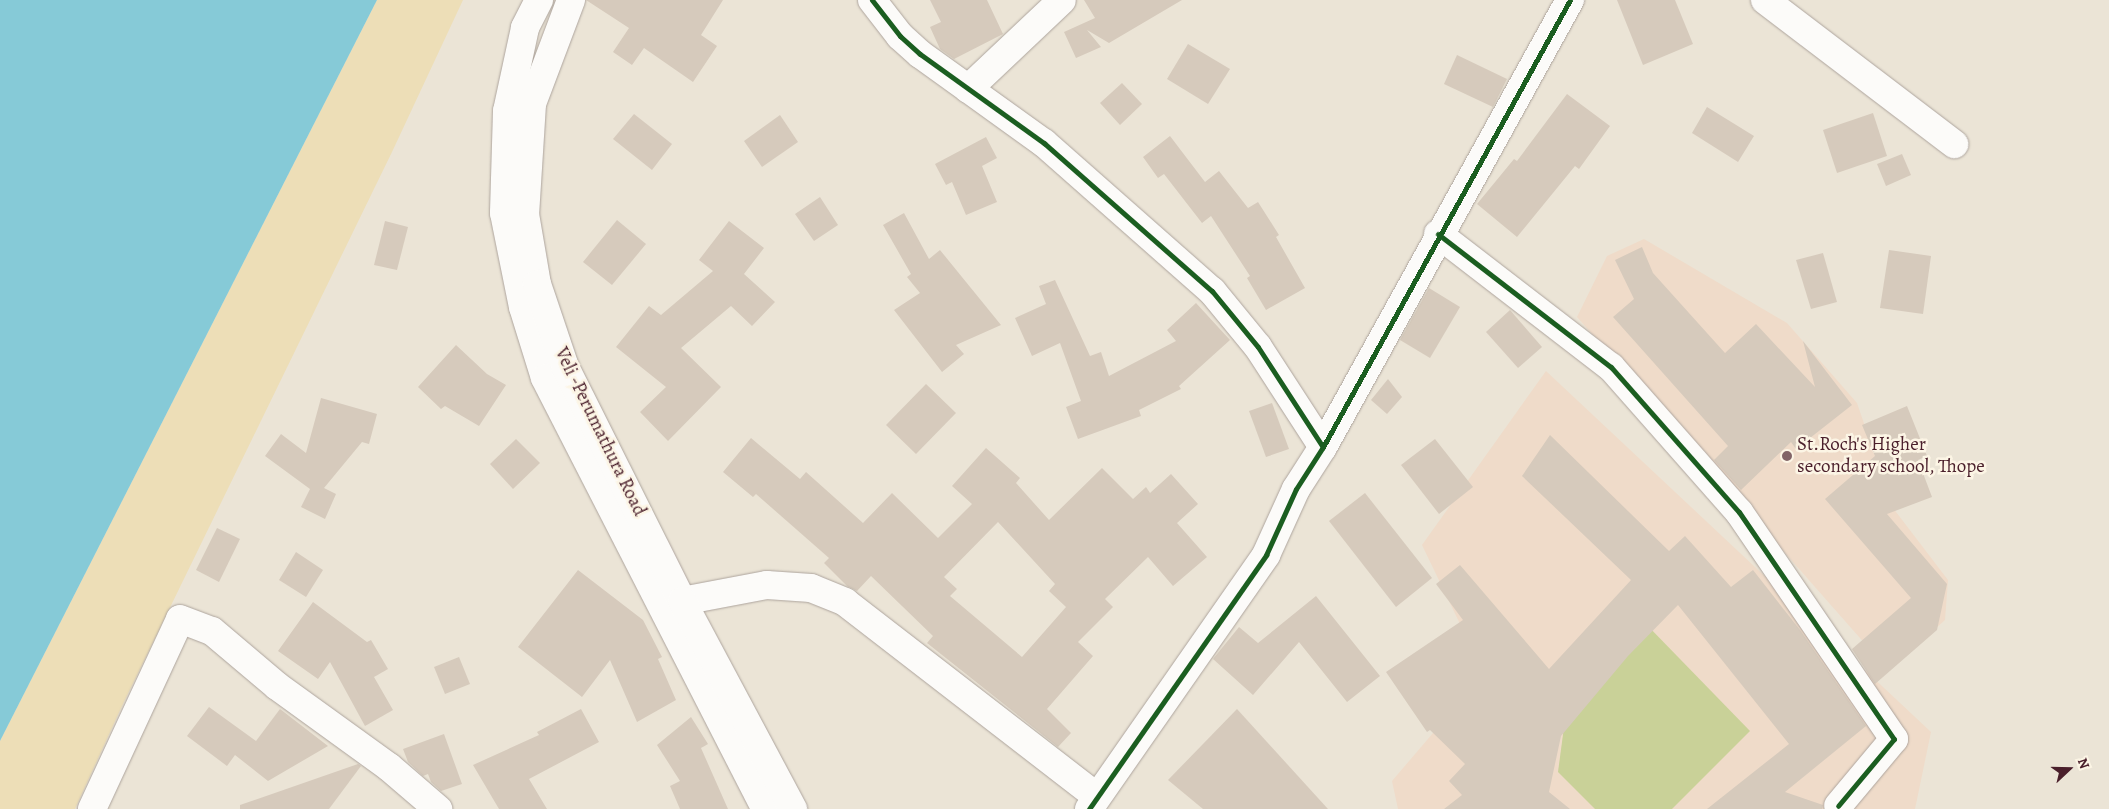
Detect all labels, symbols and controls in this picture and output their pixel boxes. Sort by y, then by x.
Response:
street label: Veli -Perumathura Road [549,344,651,520]
place label: St.Roch's Higher secondary school, Thope [1797,434,1985,478]
marker: St.Roch's Higher secondary school, Thope [1781,450,1793,462]
north arrow [2044,744,2094,794]
text: N [2073,755,2094,772]

